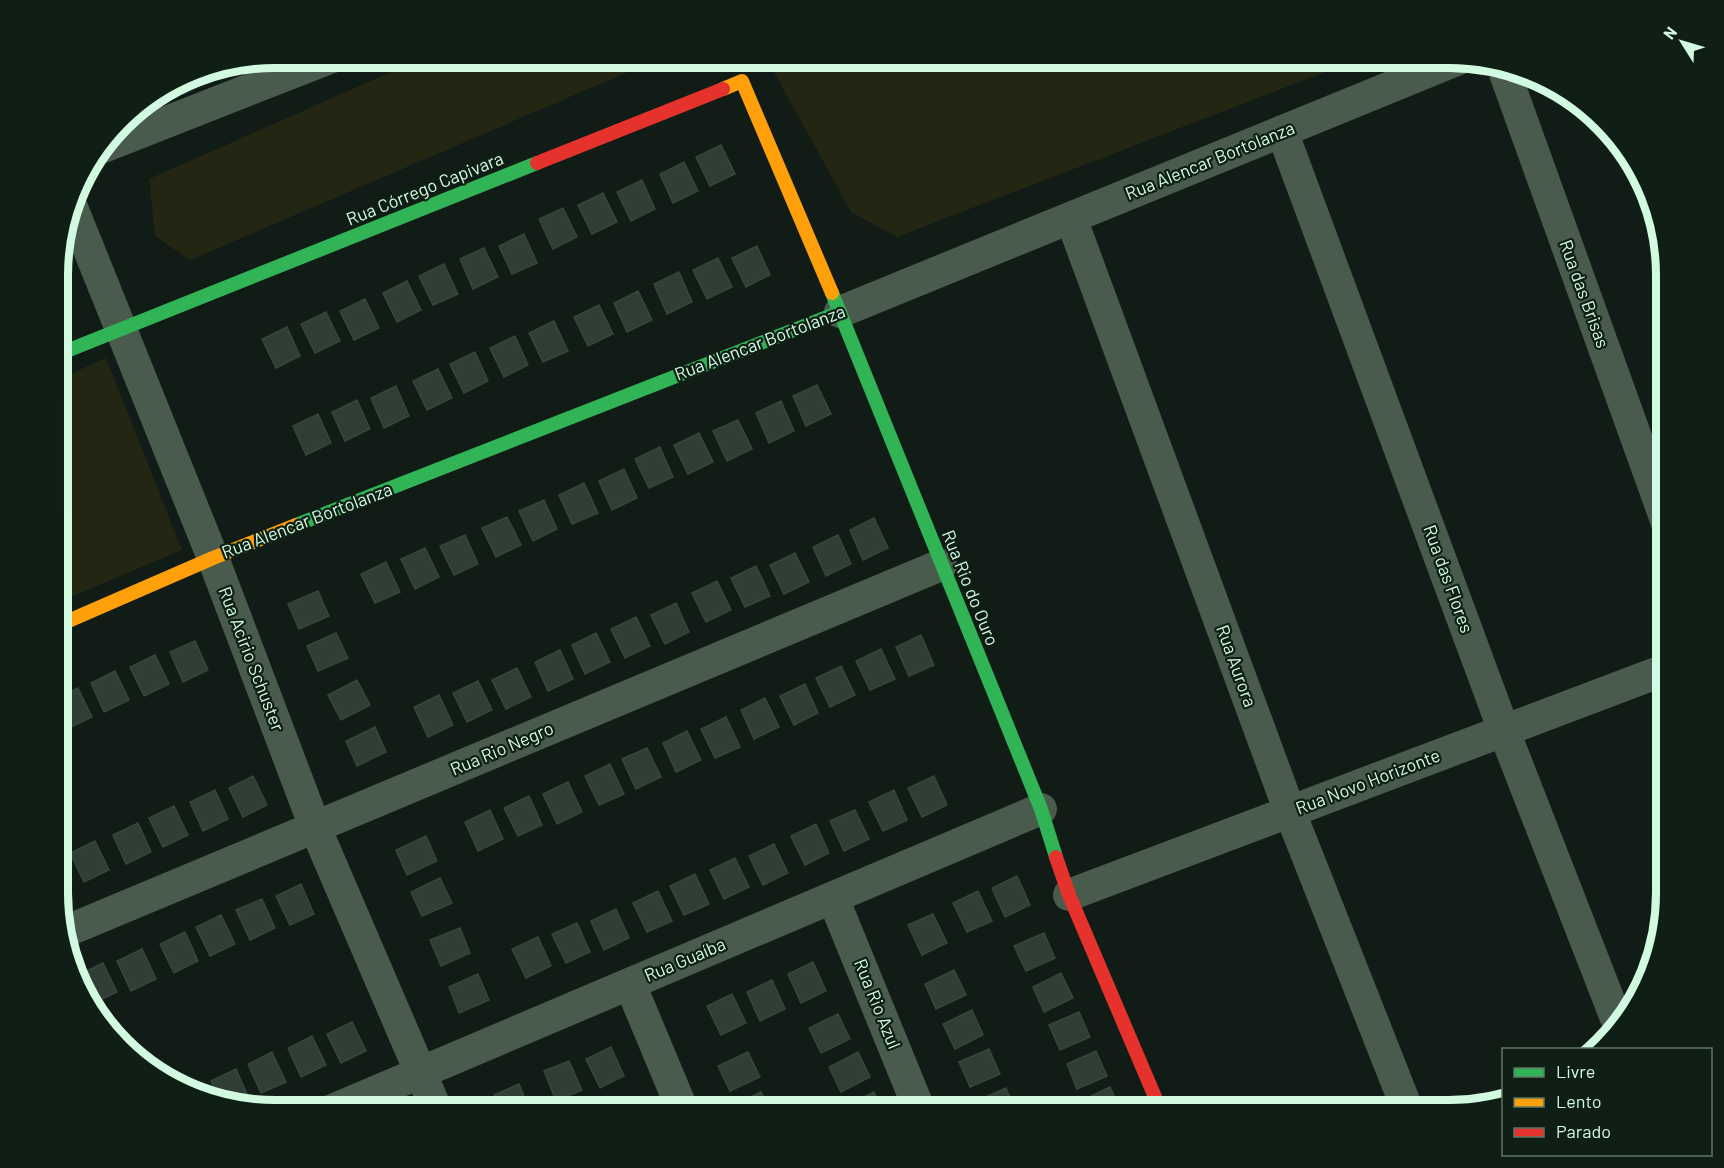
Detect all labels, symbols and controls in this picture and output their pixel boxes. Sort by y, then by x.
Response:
north arrow [1652,12,1712,72]
text: N [1659,23,1680,43]
street label: Rua Alencar Bortolanza [1122,116,1297,204]
street label: Rua Córrego Capivara [343,147,506,230]
street label: Rua das Brisas [1555,236,1615,351]
street label: Rua Alencar Bortolanza [671,299,848,385]
street label: Rua Alencar Bortolanza [218,477,395,563]
street label: Rua das Flores [1419,522,1479,636]
street label: Rua Rio do Ouro [938,527,1004,649]
street label: Rua Acirio Schuster [214,583,290,734]
street label: Rua Aurora [1212,621,1262,710]
street label: Rua Rio Negro [447,716,557,780]
street label: Rua Novo Horizonte [1292,743,1443,819]
street label: Rua Guaíba [641,932,729,986]
street label: Rua Rio Azul [850,955,906,1052]
legend [1502,1048,1712,1156]
text: Livre [1556,1060,1595,1082]
text: Lento [1556,1090,1602,1112]
text: Parado [1556,1120,1611,1142]

